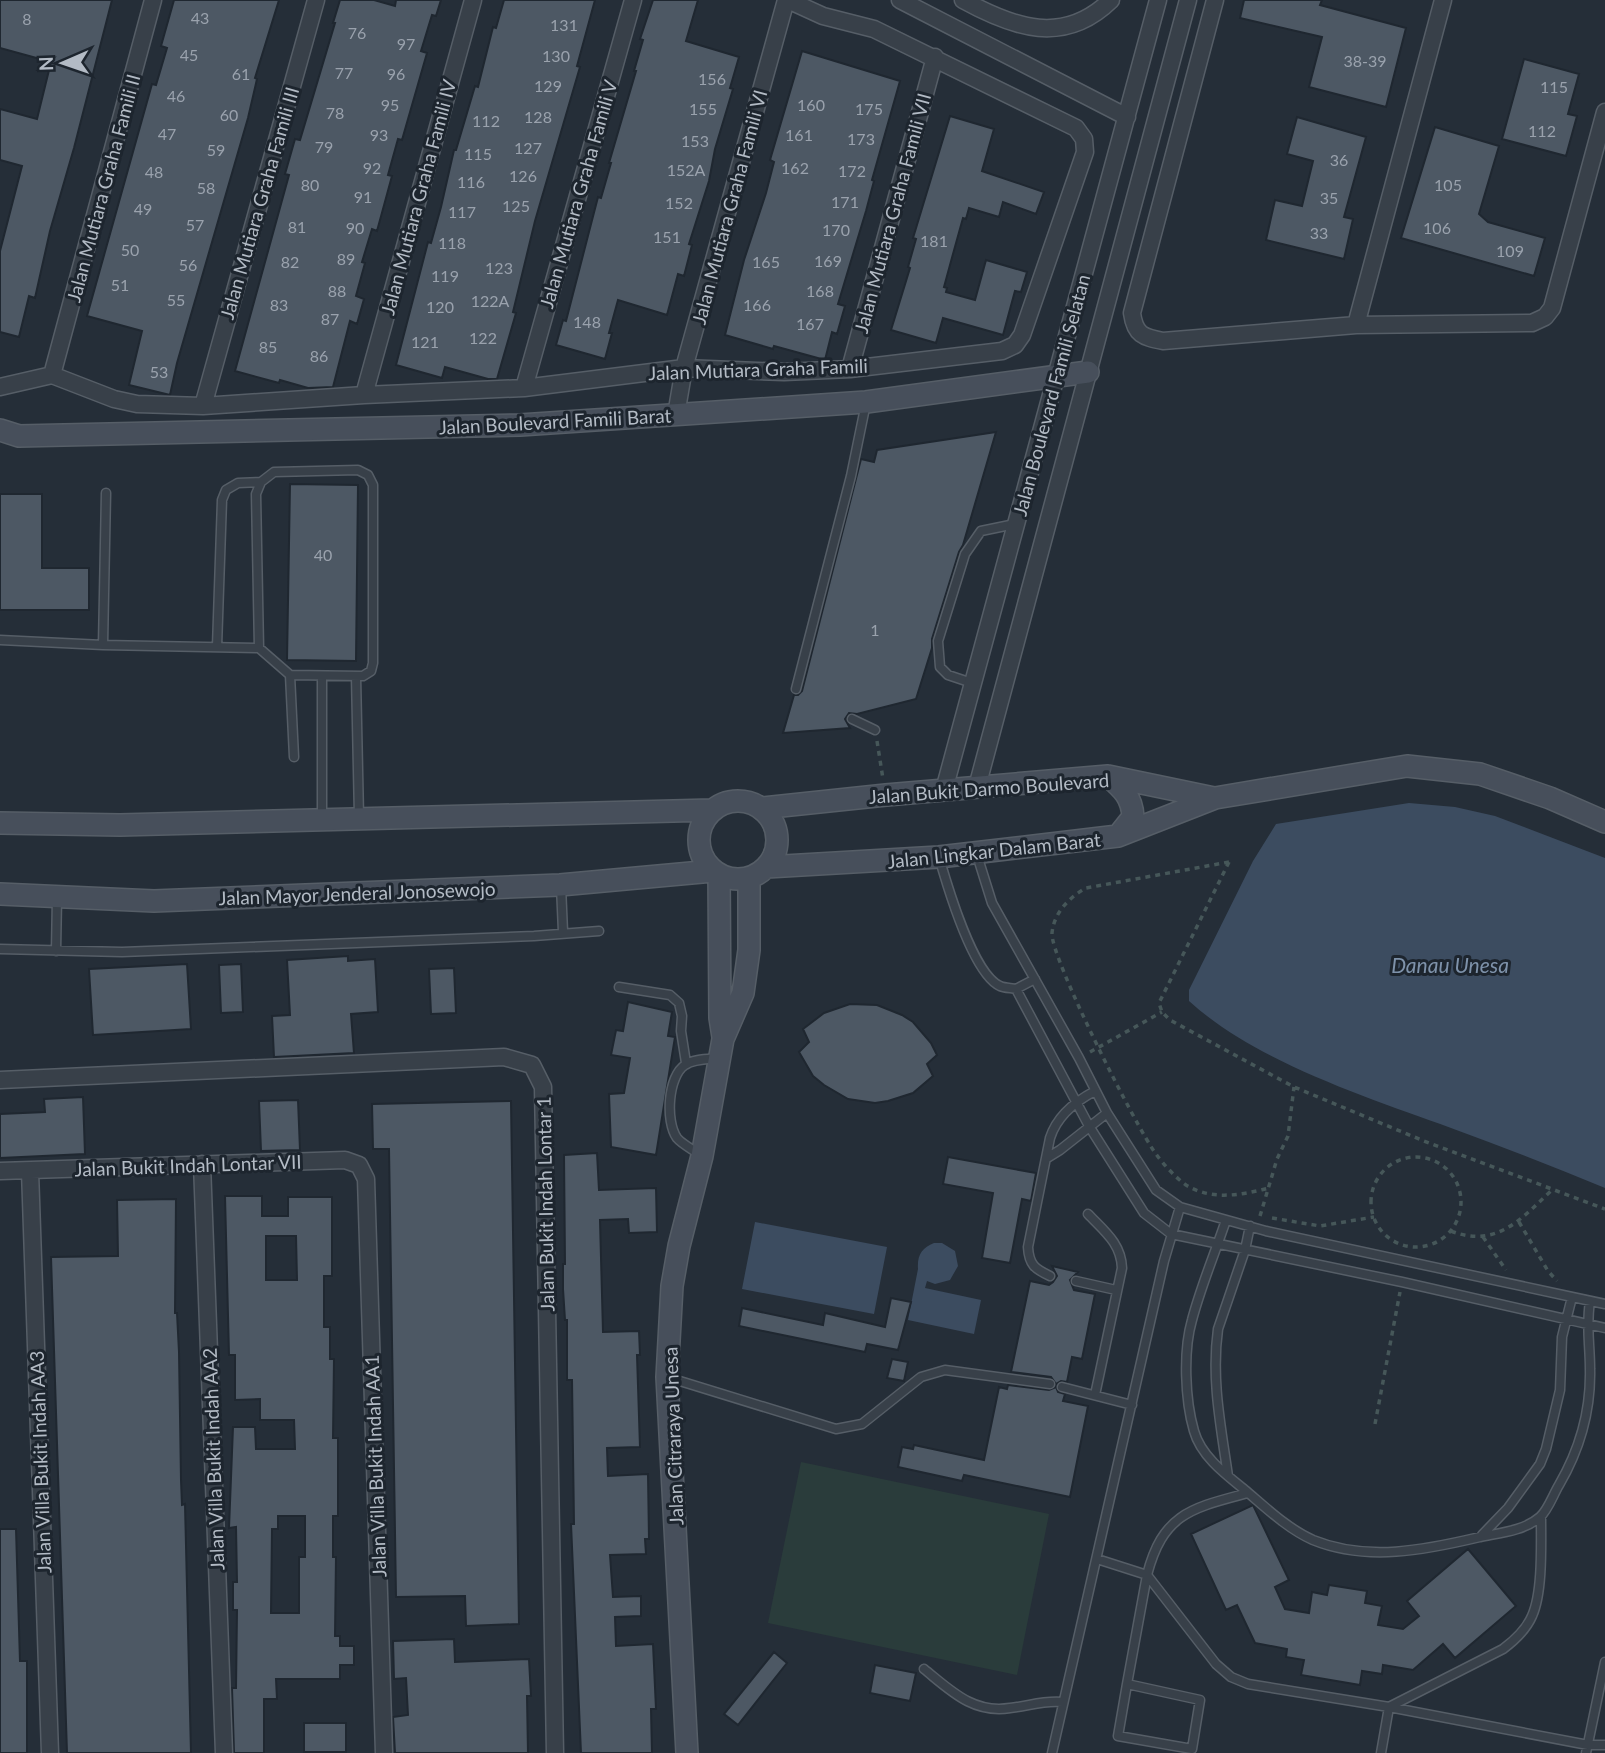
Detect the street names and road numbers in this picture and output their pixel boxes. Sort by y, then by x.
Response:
street label: Jalan Mutiara Graha Famili II [61,71,145,305]
street label: Jalan Mutiara Graha Famili IV [375,77,461,317]
street label: Jalan Mutiara Graha Famili V [534,77,622,311]
street label: Jalan Mutiara Graha Famili III [215,84,303,322]
street label: Jalan Mutiara Graha Famili VI [687,87,771,327]
street label: Jalan Mutiara Graha Famili VII [849,91,935,335]
street label: Jalan Boulevard Famili Selatan [1008,272,1094,518]
street label: Jalan Mutiara Graha Famili [648,354,868,384]
street label: Jalan Boulevard Famili Barat [438,403,672,439]
street label: Jalan Bukit Darmo Boulevard [868,768,1110,808]
street label: Jalan Lingkar Dalam Barat [886,827,1102,873]
street label: Jalan Mayor Jenderal Jonosewojo [218,877,496,909]
street label: Jalan Bukit Indah Lontar 1 [532,1096,558,1312]
street label: Jalan Bukit Indah Lontar VII [74,1150,302,1180]
street label: Jalan Citraraya Unesa [658,1346,688,1526]
street label: Jalan Villa Bukit Indah AA2 [198,1347,228,1571]
street label: Jalan Villa Bukit Indah AA3 [25,1350,55,1574]
street label: Jalan Villa Bukit Indah AA1 [360,1354,390,1578]

